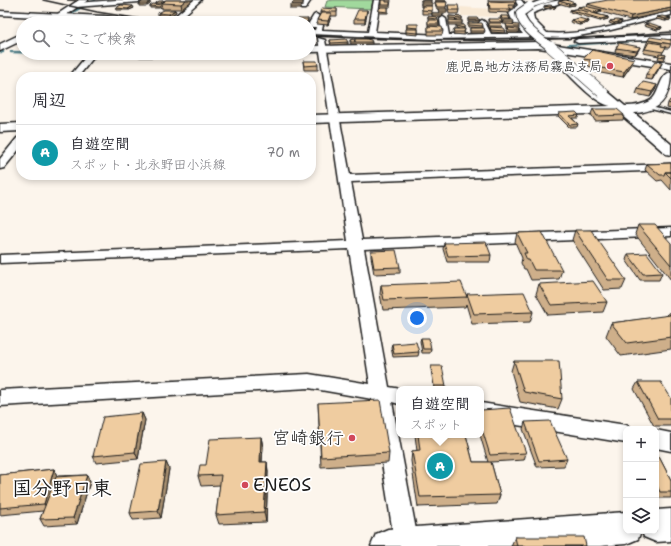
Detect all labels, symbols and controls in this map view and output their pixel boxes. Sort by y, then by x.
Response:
search box [16,16,316,60]
icon: search [30,27,52,49]
text: ここで検索 [62,29,137,49]
place label: 鹿児島地方法務局霧島支局 [446,58,602,75]
marker: 鹿児島地方法務局霧島支局 [605,61,615,71]
text: 周辺 [32,89,66,111]
text: 自遊空間 [70,134,130,154]
text: A [40,144,50,161]
text: 70 m [266,144,300,161]
text: スポット · 北永野田小浜線 [70,156,226,173]
your location [407,308,427,328]
popup [396,386,484,438]
text: 自遊空間 [410,394,470,414]
text: スポット [410,416,462,433]
place label: 宮崎銀行 [272,426,344,450]
map controls [623,426,659,534]
button: + [623,426,659,462]
marker: 宮崎銀行 [347,433,357,443]
pin: A [427,451,453,481]
button: − [623,462,659,498]
place label: ENEOS [253,473,311,497]
district label: 国分野口東 [12,475,112,501]
marker: ENEOS [240,480,250,490]
button: layers [623,498,659,534]

